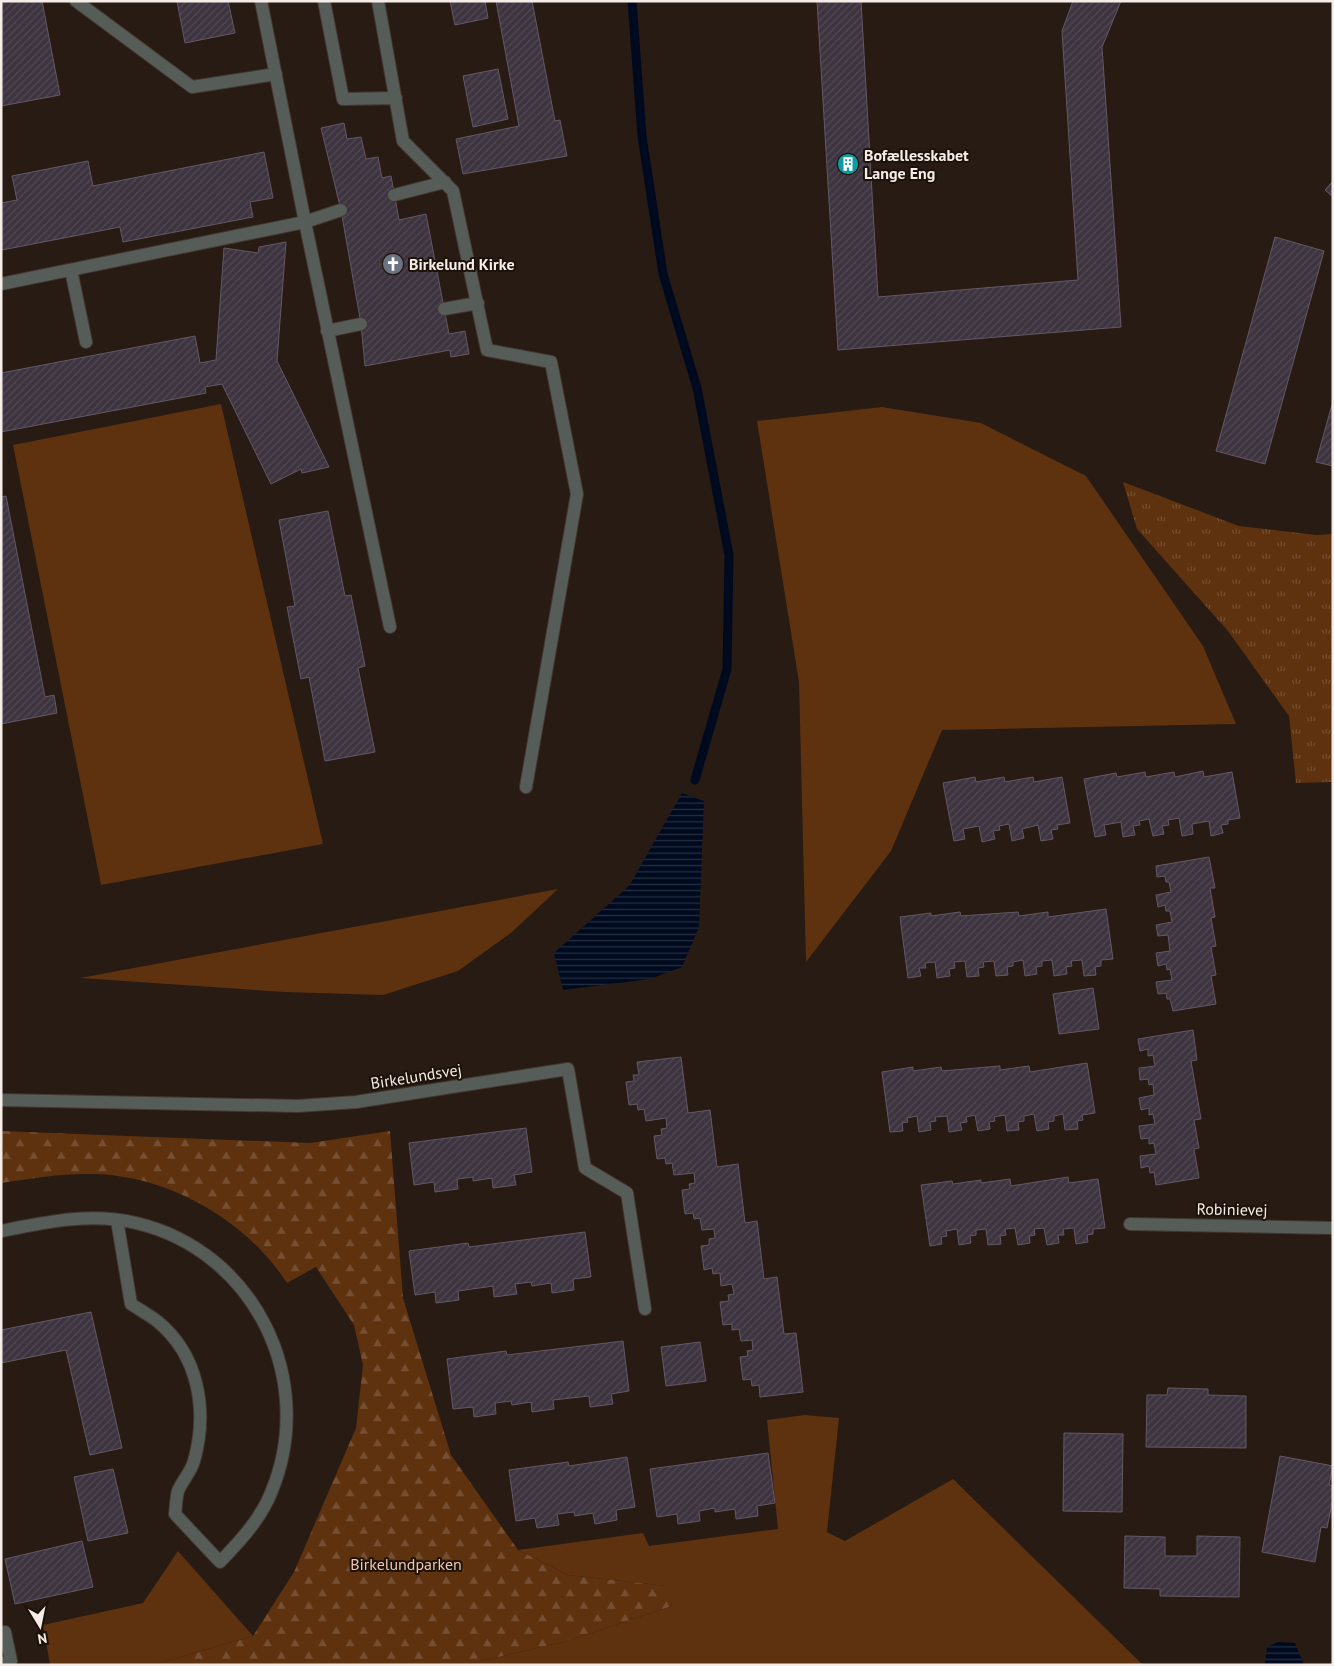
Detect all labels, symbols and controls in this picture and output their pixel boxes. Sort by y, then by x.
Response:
place label: Bofællesskabet Lange Eng [864,145,969,183]
building icon: Bofællesskabet Lange Eng [836,152,860,176]
church icon: Birkelund Kirke [381,252,405,276]
place label: Birkelund Kirke [409,254,515,274]
street label: Birkelundsvej [369,1059,463,1093]
street label: Robinievej [1196,1198,1268,1220]
park label: Birkelundparken [350,1554,462,1574]
north arrow [15,1601,65,1651]
text: N [36,1629,48,1648]

